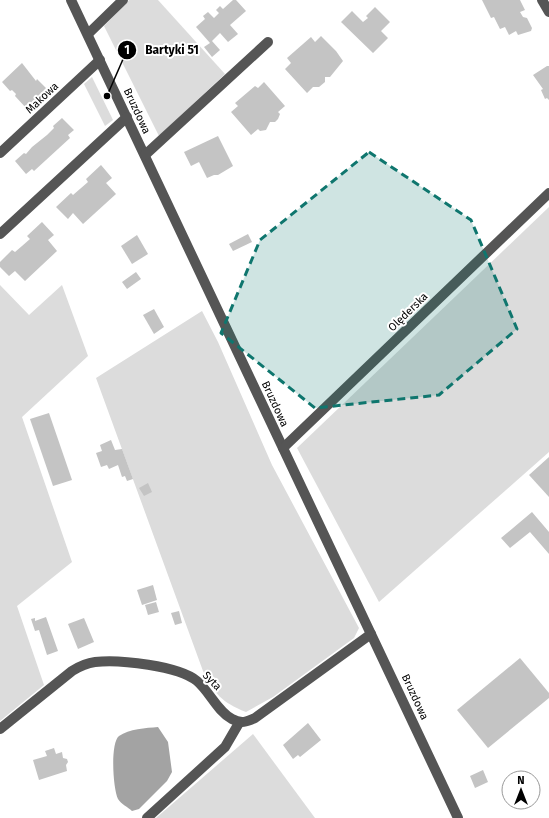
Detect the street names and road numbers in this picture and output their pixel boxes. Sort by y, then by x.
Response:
street label: Makowa [23,80,61,116]
street label: Bruzdowa [121,86,153,136]
street label: Olęderska [385,290,431,334]
street label: Bruzdowa [259,379,291,429]
street label: Syta [200,669,224,693]
street label: Bruzdowa [399,672,431,722]

